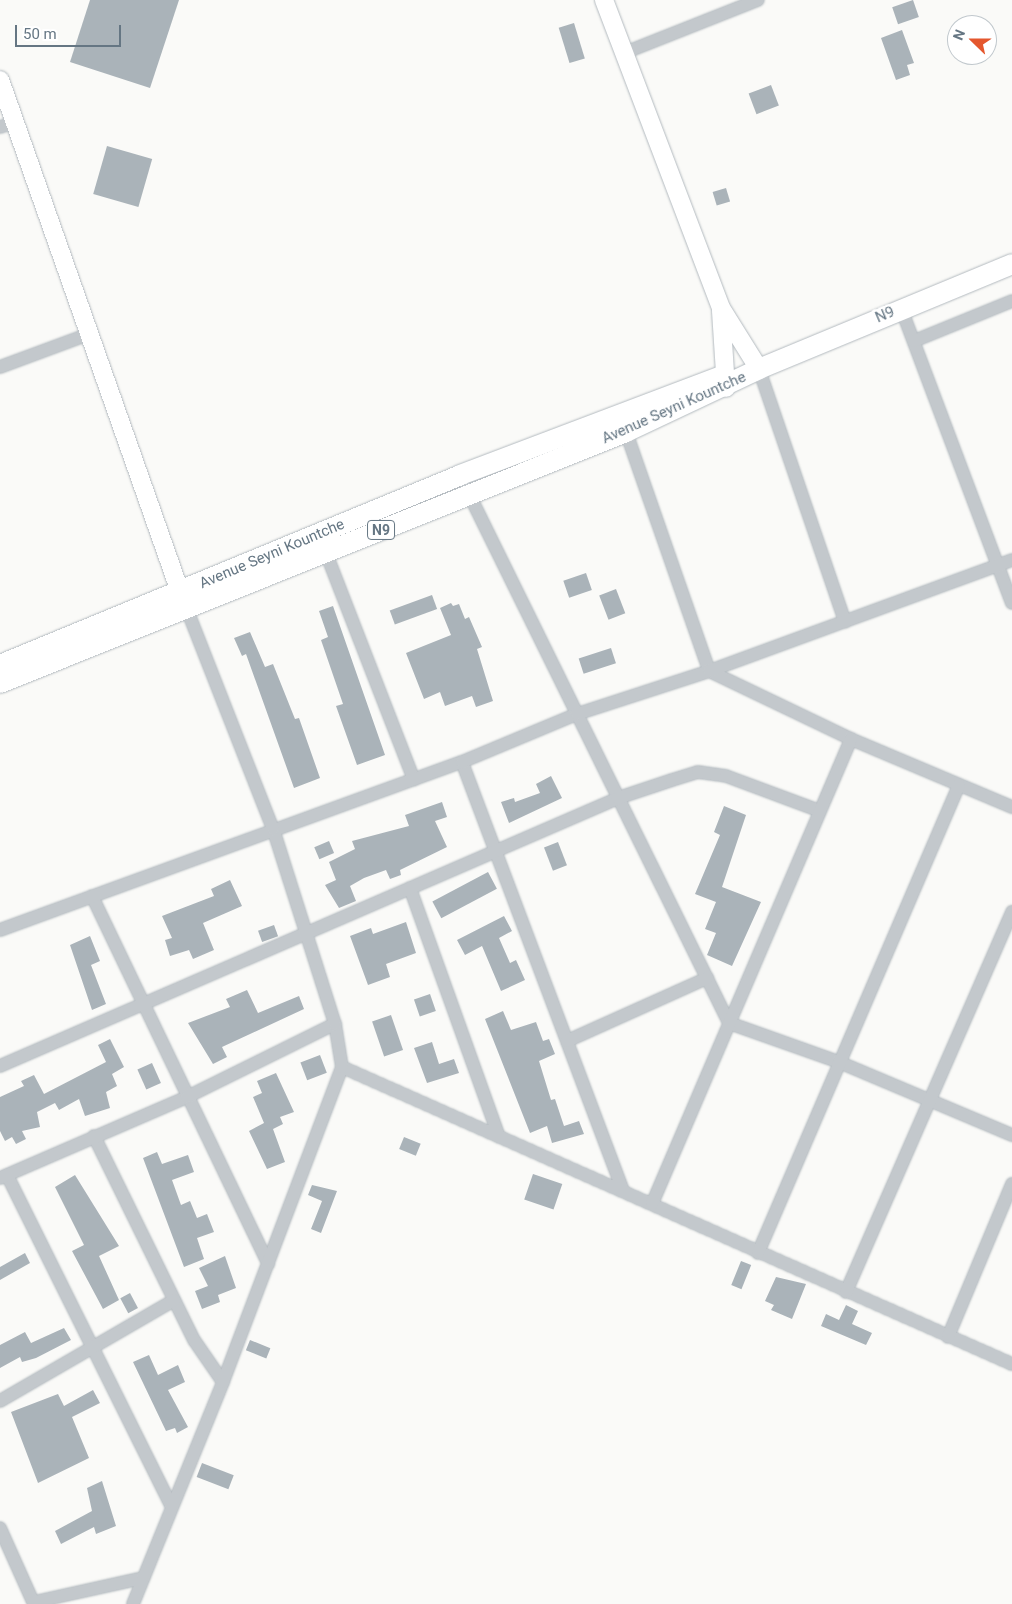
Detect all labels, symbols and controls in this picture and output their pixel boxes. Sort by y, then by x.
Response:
scale bar [18,15,124,47]
north arrow [947,15,997,65]
text: 50 m [23,25,57,43]
text: N [950,27,968,42]
street label: N9 [873,303,897,327]
street label: Avenue Seyni Kountche [599,368,749,448]
street label: Avenue Seyni Kountche [197,515,347,593]
road number: N9 [366,518,396,542]

